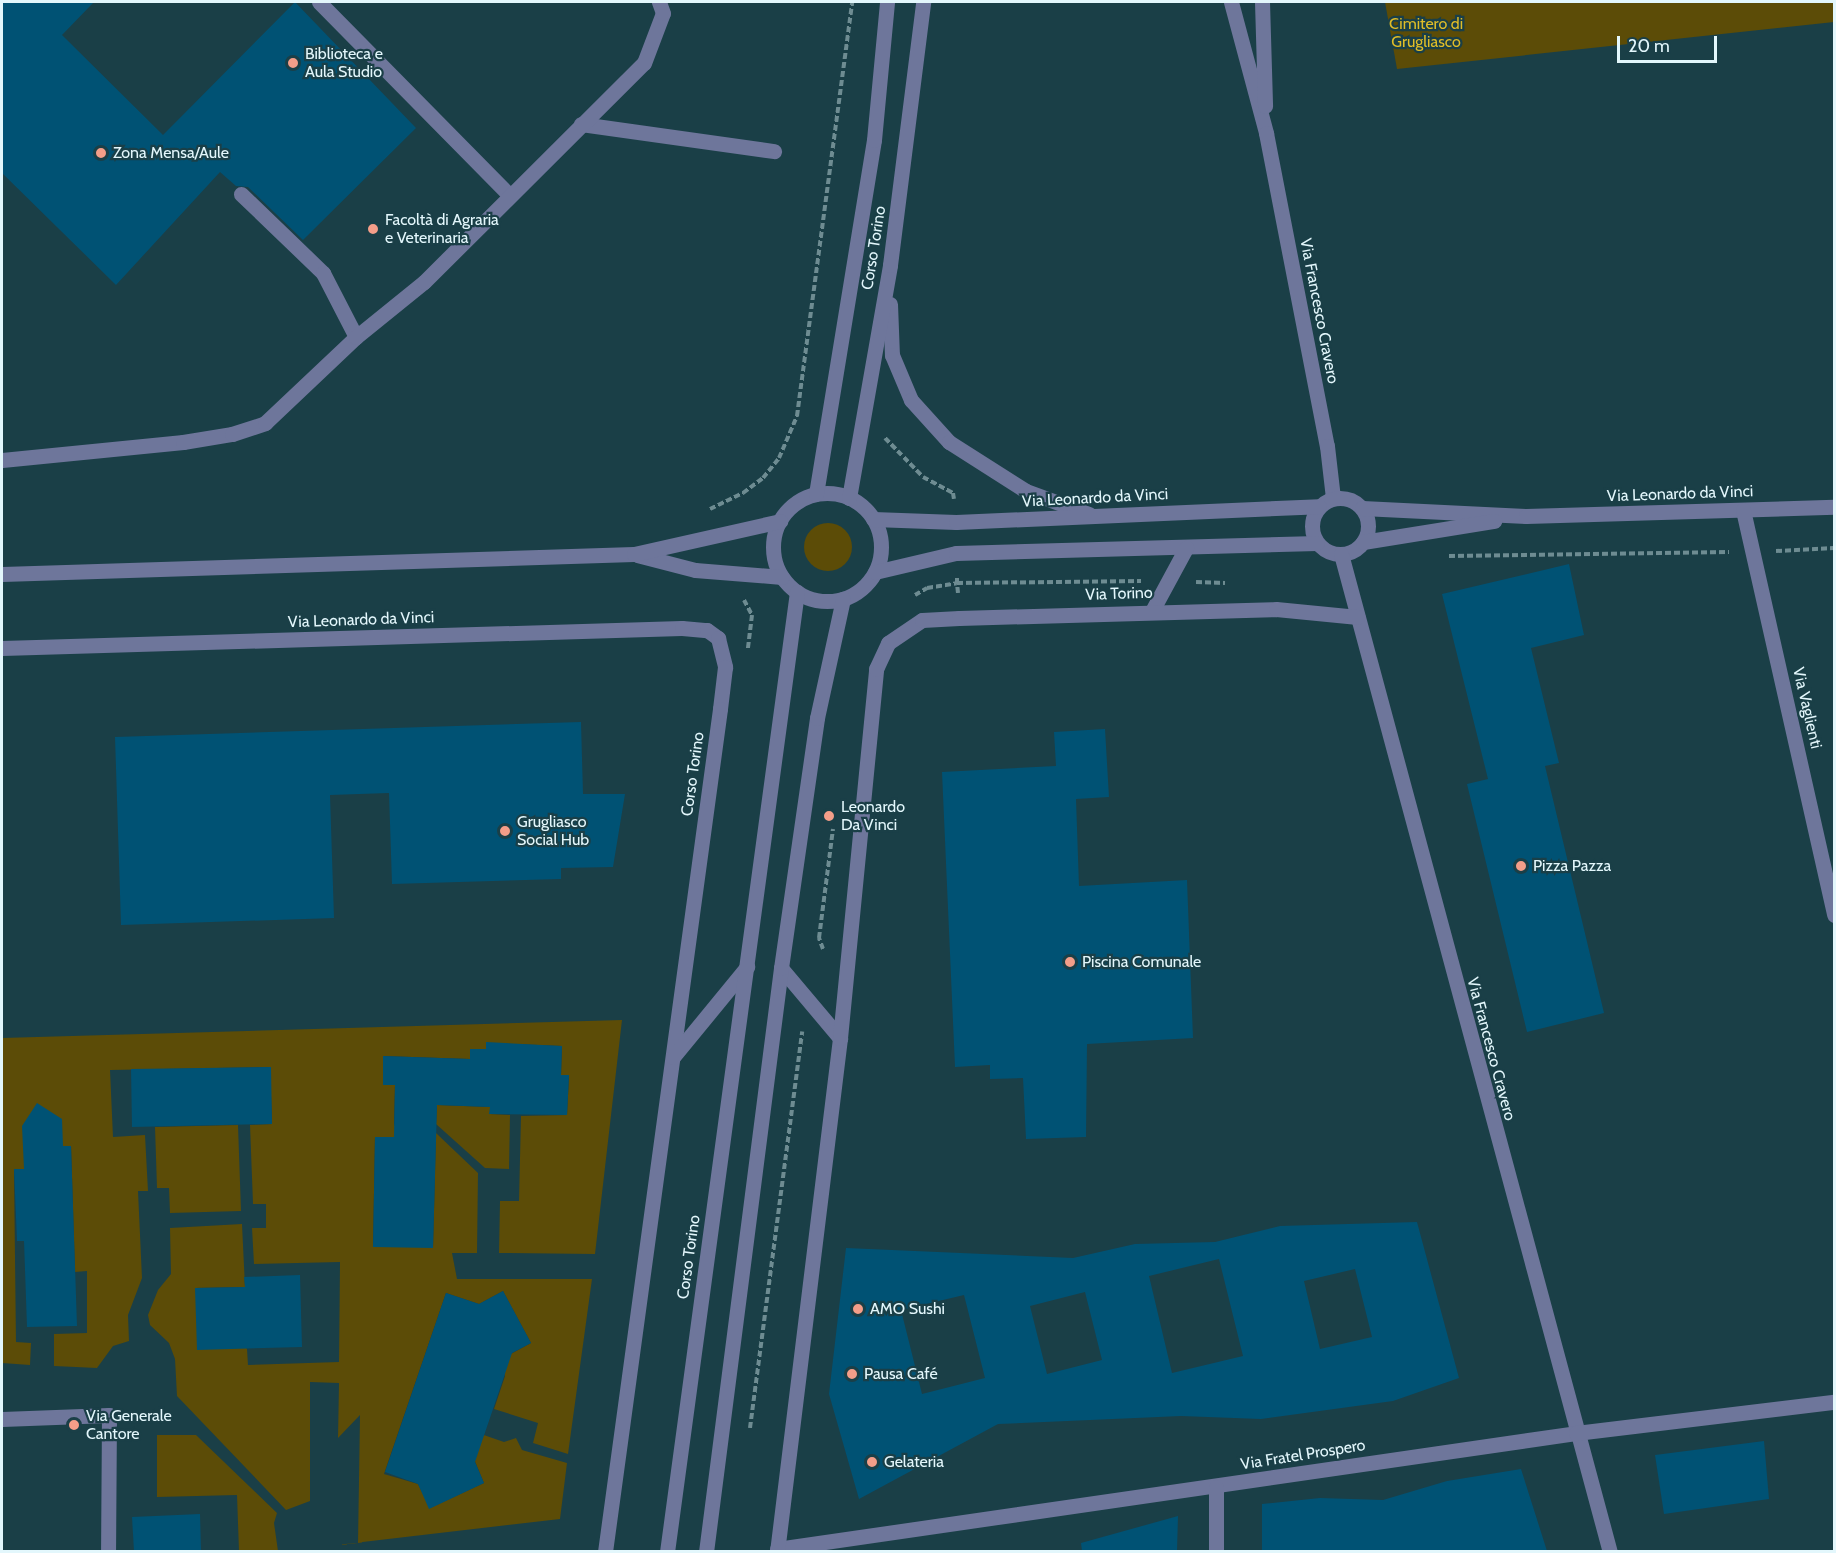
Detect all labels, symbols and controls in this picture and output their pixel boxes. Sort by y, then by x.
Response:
park label: Cimitero di Grugliasco [1389,14,1463,52]
scale bar [1620,24,1720,62]
text: 20 m [1628,35,1670,57]
place label: Biblioteca e Aula Studio [305,44,383,82]
marker: Biblioteca e Aula Studio [286,56,300,70]
place label: Zona Mensa/Aule [113,143,229,163]
marker: Zona Mensa/Aule [94,146,108,160]
street label: Corso Torino [858,205,890,291]
place label: Facoltà di Agraria e Veterinaria [385,210,499,248]
marker: Facoltà di Agraria e Veterinaria [366,222,380,236]
street label: Via Francesco Cravero [1296,237,1342,385]
street label: Via Leonardo da Vinci [1607,482,1753,506]
street label: Via Leonardo da Vinci [1021,485,1169,511]
street label: Via Torino [1085,583,1153,605]
street label: Via Leonardo da Vinci [288,608,434,632]
street label: Via Vaglienti [1788,665,1826,751]
street label: Corso Torino [678,731,708,817]
place label: Leonardo Da Vinci [841,797,905,835]
marker: Leonardo Da Vinci [822,809,836,823]
place label: Grugliasco Social Hub [517,812,589,850]
marker: Grugliasco Social Hub [498,824,512,838]
place label: Pizza Pazza [1533,856,1611,876]
marker: Pizza Pazza [1514,859,1528,873]
place label: Piscina Comunale [1082,952,1201,972]
marker: Piscina Comunale [1063,955,1077,969]
street label: Via Francesco Cravero [1463,975,1519,1123]
street label: Corso Torino [674,1214,704,1300]
place label: AMO Sushi [870,1299,945,1319]
marker: AMO Sushi [851,1302,865,1316]
place label: Pausa Café [864,1364,938,1384]
marker: Pausa Café [845,1367,859,1381]
place label: Via Generale Cantore [86,1406,172,1444]
marker: Via Generale Cantore [67,1418,81,1432]
street label: Via Fratel Prospero [1239,1436,1367,1474]
place label: Gelateria [884,1452,944,1472]
marker: Gelateria [865,1455,879,1469]

